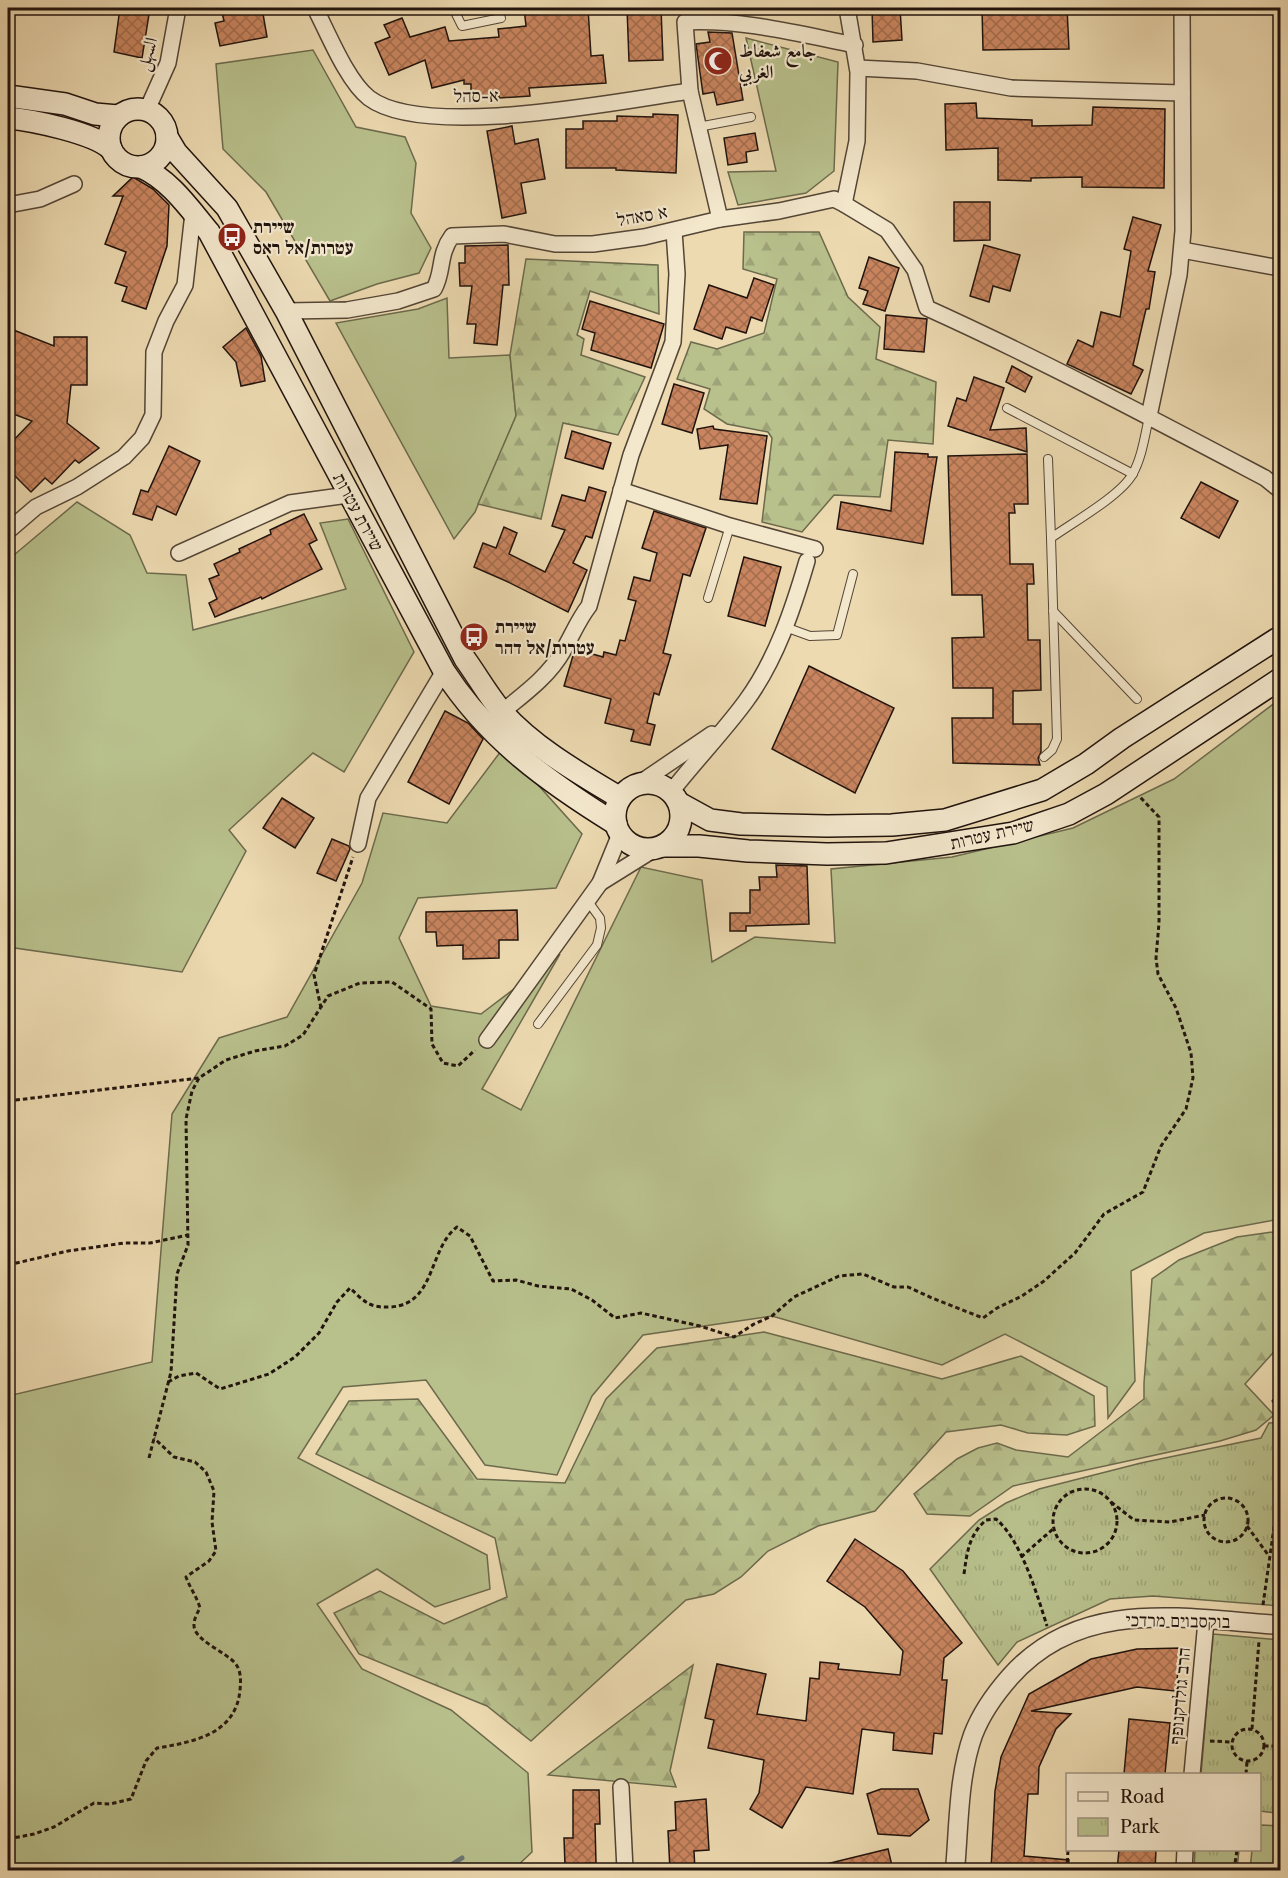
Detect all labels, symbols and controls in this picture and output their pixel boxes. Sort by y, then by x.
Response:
street label: السهل [132,35,164,74]
place label: جامع شعفاط الغربي [738,40,817,87]
mosque icon: جامع شعفاط الغربي [702,45,734,77]
street label: א-סהל [453,85,499,107]
street label: א סאהל [615,201,669,231]
place label: שיירת עטרות/אל ראס [253,216,354,259]
bus stop icon: שיירת עטרות/אל ראס [216,221,248,253]
street label: שיירת עטרות [328,469,388,555]
place label: שיירת עטרות/אל דהר [495,616,595,659]
bus stop icon: שיירת עטרות/אל דהר [458,621,490,653]
street label: שיירת עטרות [948,814,1036,854]
street label: בוקסבוים מרדכי [1126,1609,1231,1633]
street label: הרב גולדקנופף [1165,1647,1195,1745]
legend [1066,1773,1261,1851]
text: Road [1120,1786,1165,1808]
text: Park [1120,1816,1161,1838]

